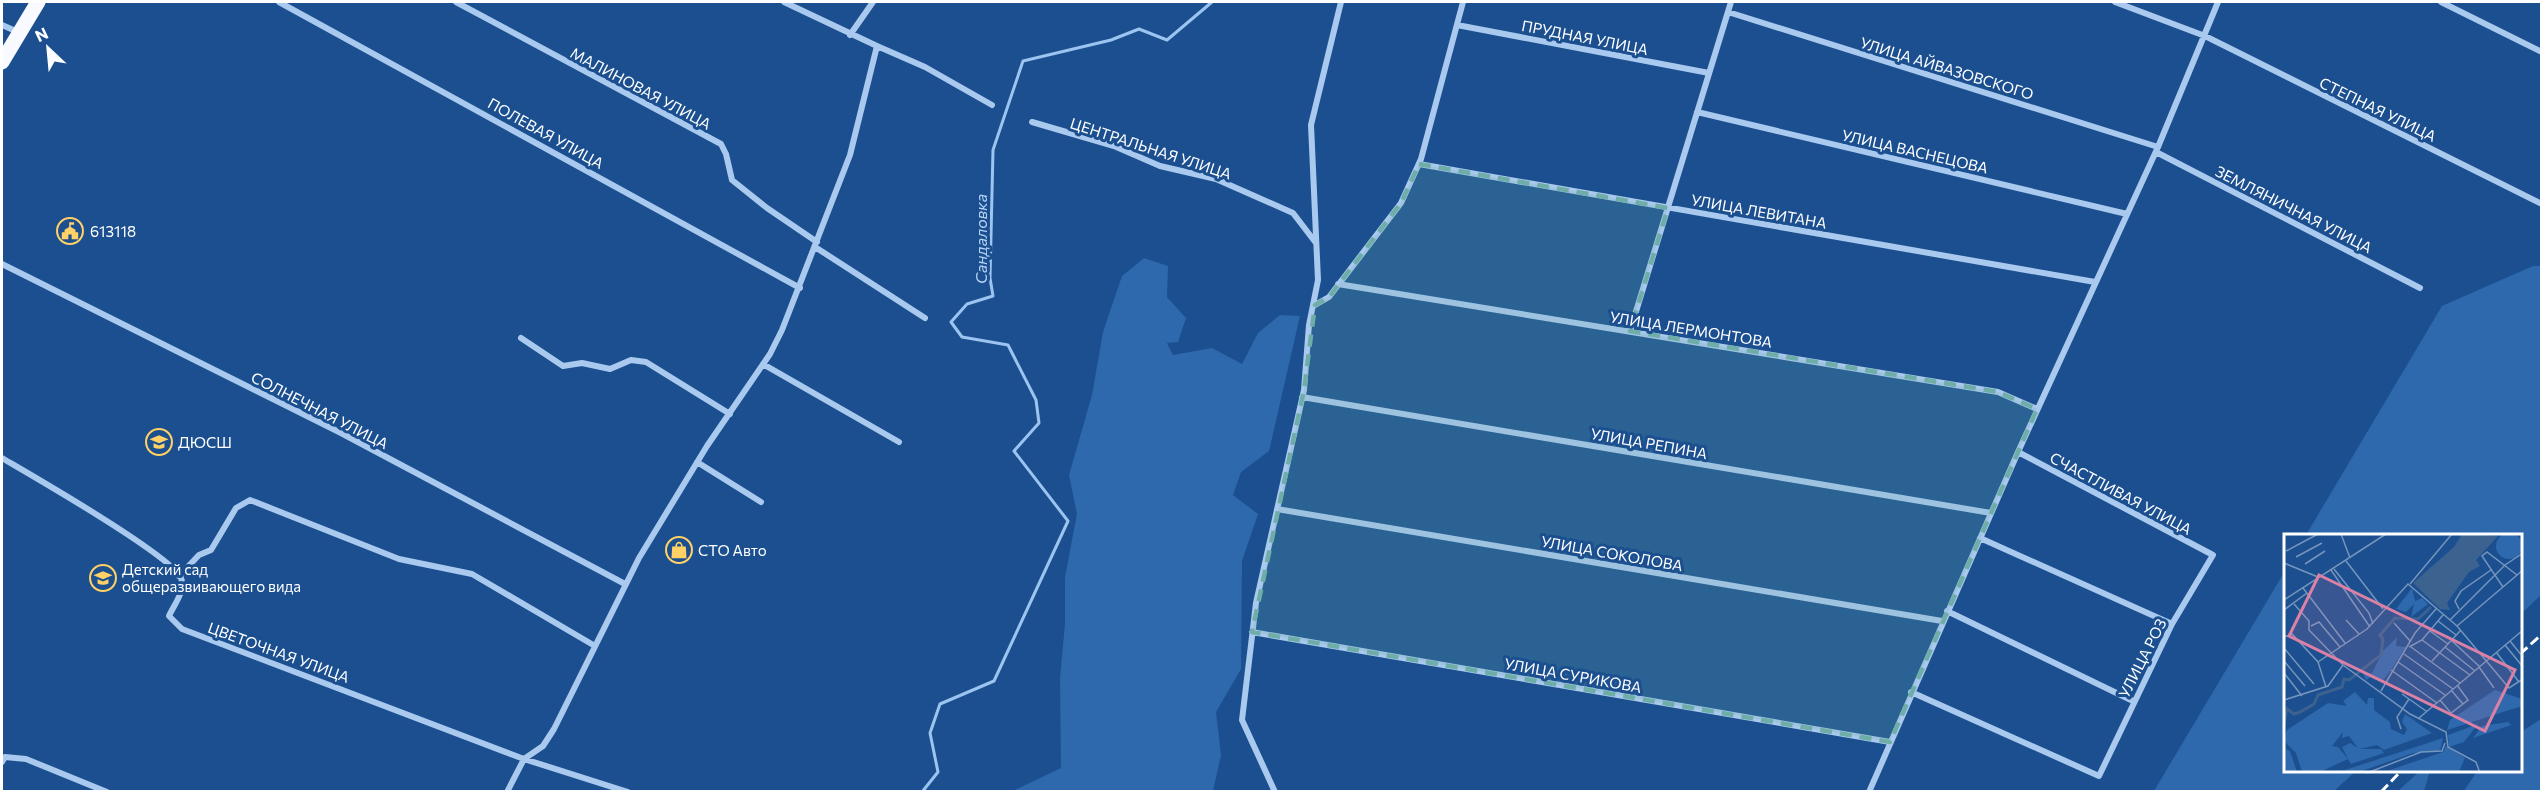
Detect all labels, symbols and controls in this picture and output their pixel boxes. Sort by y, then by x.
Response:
street label: ПРУДНАЯ УЛИЦА [1520,16,1650,58]
north arrow [18,18,78,78]
text: N [32,23,51,45]
street label: УЛИЦА АЙВАЗОВСКОГО [1858,33,2036,103]
street label: МАЛИНОВАЯ УЛИЦА [568,43,714,133]
street label: СТЕПНАЯ УЛИЦА [2317,73,2439,145]
street label: ПОЛЕВАЯ УЛИЦА [485,94,607,172]
street label: ЦЕНТРАЛЬНАЯ УЛИЦА [1068,113,1234,183]
street label: УЛИЦА ВАСНЕЦОВА [1840,125,1990,177]
street label: ЗЕМЛЯНИЧНАЯ УЛИЦА [2213,162,2375,256]
street label: УЛИЦА ЛЕВИТАНА [1690,190,1828,232]
water label: Сандаловка [971,194,990,284]
public building icon: 613118 [55,216,85,246]
place label: 613118 [90,222,136,240]
street label: УЛИЦА ЛЕРМОНТОВА [1608,307,1774,351]
street label: СОЛНЕЧНАЯ УЛИЦА [248,368,392,452]
street label: УЛИЦА РЕПИНА [1589,424,1709,462]
school or university icon: ДЮСШ [144,427,174,457]
place label: ДЮСШ [178,433,232,451]
street label: СЧАСТЛИВАЯ УЛИЦА [2047,448,2195,538]
street label: УЛИЦА СОКОЛОВА [1540,532,1684,574]
inset map [2284,534,2522,772]
shop icon: СТО Авто [664,535,694,565]
place label: СТО Авто [698,541,767,559]
place label: Детский сад общеразвивающего вида [122,560,301,595]
school or university icon: Детский сад общеразвивающего вида [88,563,118,593]
street label: УЛИЦА РОЗ [2114,615,2170,701]
street label: ЦВЕТОЧНАЯ УЛИЦА [206,618,352,686]
street label: УЛИЦА СУРИКОВА [1503,654,1643,696]

